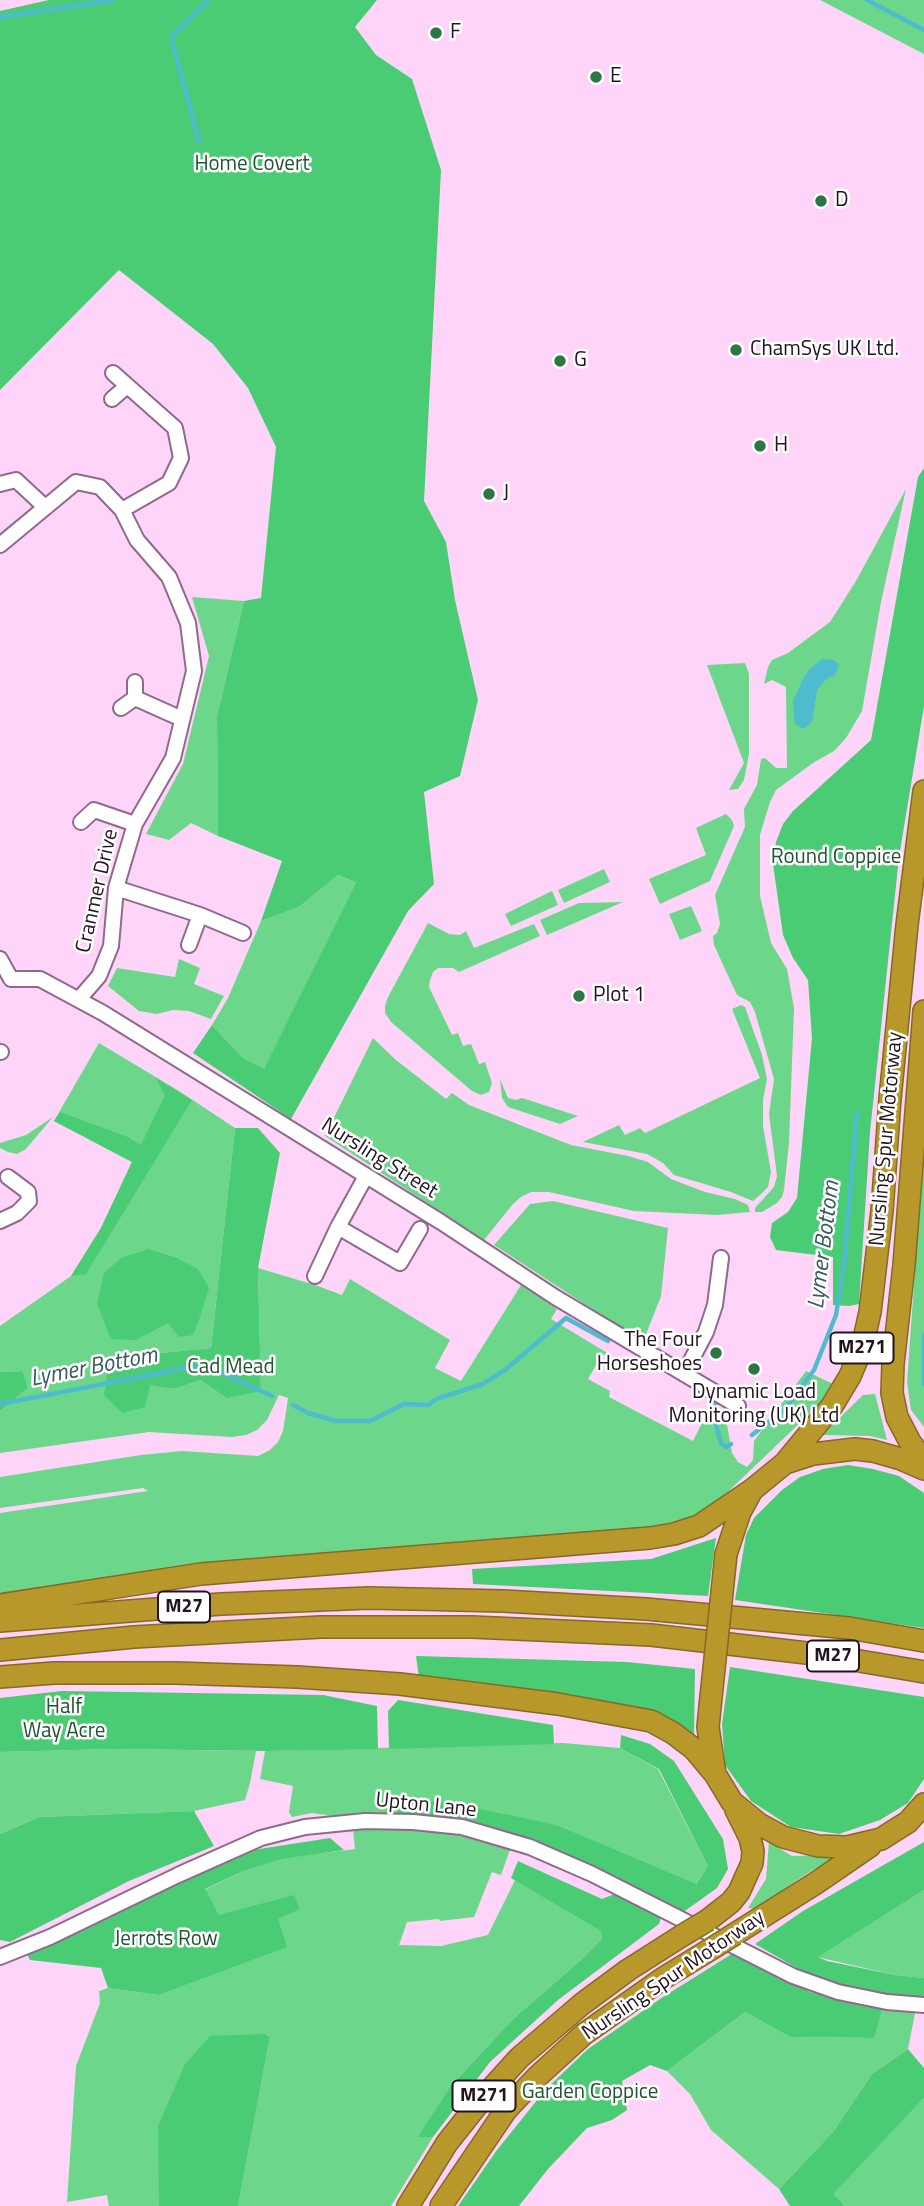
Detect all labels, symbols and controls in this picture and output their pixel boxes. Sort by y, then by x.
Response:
place label: F [450,20,461,46]
marker: F [428,25,444,41]
place label: E [610,64,622,90]
marker: E [588,69,604,85]
park label: Home Covert [194,152,310,178]
place label: D [835,188,849,214]
marker: D [813,193,829,209]
place label: ChamSys UK Ltd. [750,337,899,363]
marker: ChamSys UK Ltd. [728,342,744,358]
place label: G [574,348,587,374]
marker: G [552,353,568,369]
place label: H [774,433,788,459]
marker: H [752,438,768,454]
place label: J [503,481,509,507]
marker: J [481,486,497,502]
street label: Cranmer Drive [72,827,124,955]
park label: Round Coppice [771,845,901,871]
place label: Plot 1 [593,983,645,1009]
marker: Plot 1 [571,988,587,1004]
street label: Nursling Spur Motorway [865,1031,909,1247]
street label: Nursling Street [316,1113,442,1205]
water label: Lymer Bottom [803,1180,847,1310]
place label: The Four Horseshoes [597,1328,702,1378]
road number: M271 [830,1332,894,1364]
water label: Lymer Bottom [28,1342,160,1394]
marker: The Four Horseshoes [708,1345,724,1361]
park label: Cad Mead [187,1355,275,1381]
marker: Dynamic Load Monitoring (UK) Ltd [746,1361,762,1377]
place label: Dynamic Load Monitoring (UK) Ltd [669,1380,839,1430]
road number: M27 [158,1592,210,1623]
road number: M27 [807,1640,859,1672]
park label: Half Way Acre [23,1695,105,1745]
street label: Upton Lane [374,1788,478,1824]
street label: Nursling Spur Motorway [578,1906,770,2046]
park label: Jerrots Row [114,1927,218,1953]
road number: M271 [452,2080,516,2112]
park label: Garden Coppice [522,2080,658,2106]

